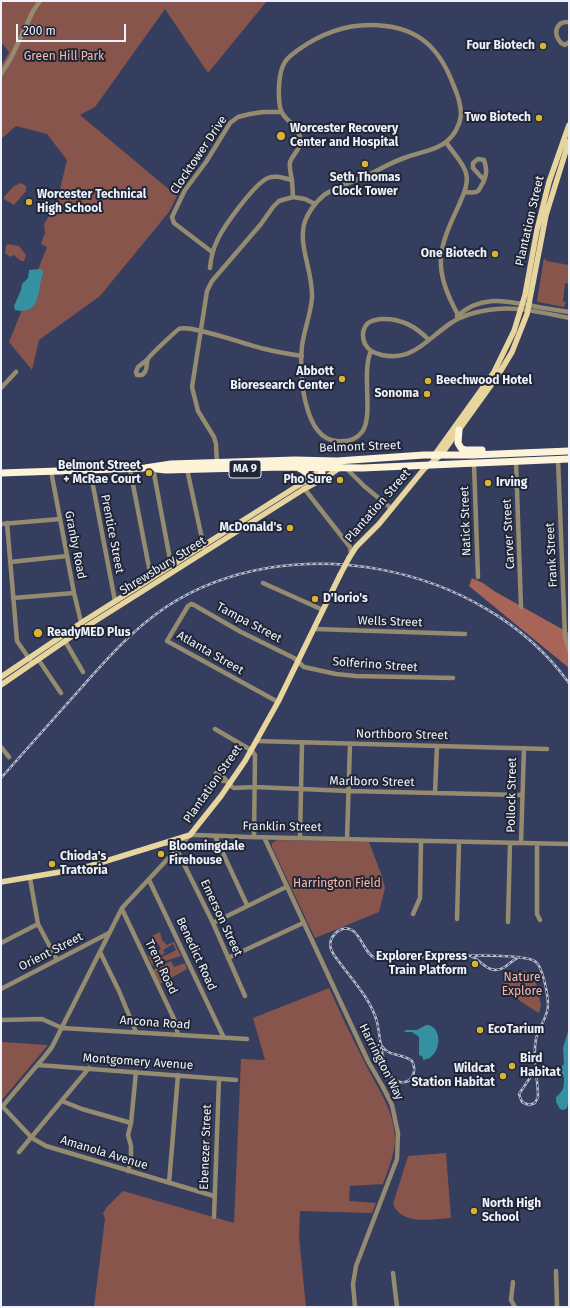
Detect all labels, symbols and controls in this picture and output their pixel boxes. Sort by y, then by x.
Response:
scale bar [18,16,128,42]
text: 200 m [23,24,56,38]
place label: Four Biotech [467,39,535,53]
marker: Four Biotech [538,41,548,51]
park label: Green Hill Park [24,50,104,64]
place label: Two Biotech [465,111,531,125]
street label: Clocktower Drive [168,113,230,197]
marker: Two Biotech [534,113,544,123]
place label: Worcester Recovery Center and Hospital [290,122,398,150]
marker: Worcester Recovery Center and Hospital [275,130,287,142]
marker: Seth Thomas Clock Tower [360,159,370,169]
place label: Seth Thomas Clock Tower [330,171,400,199]
street label: Plantation Street [513,174,547,268]
place label: Worcester Technical High School [37,188,146,216]
marker: Worcester Technical High School [24,197,34,207]
place label: One Biotech [421,247,487,261]
marker: One Biotech [490,249,500,259]
place label: Abbott Bioresearch Center [230,365,334,393]
marker: Abbott Bioresearch Center [337,374,347,384]
place label: Beechwood Hotel [436,374,532,388]
marker: Beechwood Hotel [423,376,433,386]
place label: Sonoma [374,387,419,401]
marker: Sonoma [422,389,432,399]
street label: Belmont Street [319,438,401,456]
place label: Belmont Street + McRae Court [58,459,141,487]
road number: MA 9 [229,460,261,478]
street label: Plantation Street [342,467,414,545]
marker: Belmont Street + McRae Court [144,468,154,478]
place label: Pho Sure [283,473,332,487]
marker: Pho Sure [335,475,345,485]
place label: Irving [496,476,527,490]
marker: Irving [483,478,493,488]
street label: Natick Street [458,486,474,556]
street label: Prentice Street [97,493,127,575]
street label: Carver Street [500,498,518,570]
street label: Granby Road [61,510,89,580]
place label: McDonald's [219,521,282,535]
street label: Frank Street [543,522,561,588]
marker: McDonald's [285,523,295,533]
street label: Shrewsbury Street [117,534,209,598]
place label: D'Iorio's [323,592,368,606]
marker: D'Iorio's [310,594,320,604]
street label: Tampa Street [214,600,284,646]
street label: Wells Street [357,614,423,630]
place label: ReadyMED Plus [47,626,130,640]
marker: ReadyMED Plus [32,627,44,639]
street label: Atlanta Street [174,628,246,678]
street label: Solferino Street [332,655,418,675]
street label: Northboro Street [356,727,448,743]
street label: Plantation Street [181,742,245,826]
street label: Pollock Street [504,757,520,833]
street label: Marlboro Street [329,774,415,790]
street label: Franklin Street [242,819,322,835]
place label: Bloomingdale Firehouse [169,840,245,868]
marker: Bloomingdale Firehouse [156,849,166,859]
place label: Chioda's Trattoria [60,850,108,878]
marker: Chioda's Trattoria [47,859,57,869]
street label: Emerson Street [197,877,245,959]
park label: Harrington Field [293,877,381,891]
street label: Benedict Road [173,915,219,993]
street label: Orient Street [17,930,85,974]
street label: Trent Road [142,937,180,997]
place label: Explorer Express Train Platform [376,950,467,978]
marker: Explorer Express Train Platform [470,959,480,969]
park label: Nature Explore [502,971,542,999]
street label: Ancona Road [119,1013,191,1033]
street label: Harrington Way [356,1021,406,1103]
place label: EcoTarium [488,1023,544,1037]
marker: EcoTarium [475,1025,485,1035]
street label: Montgomery Avenue [82,1051,194,1073]
place label: Bird Habitat [520,1052,561,1080]
marker: Bird Habitat [507,1061,517,1071]
place label: Wildcat Station Habitat [411,1062,495,1090]
marker: Wildcat Station Habitat [498,1071,508,1081]
street label: Ebenezer Street [197,1104,215,1190]
street label: Amanola Avenue [59,1133,149,1173]
place label: North High School [482,1197,541,1225]
marker: North High School [469,1206,479,1216]

